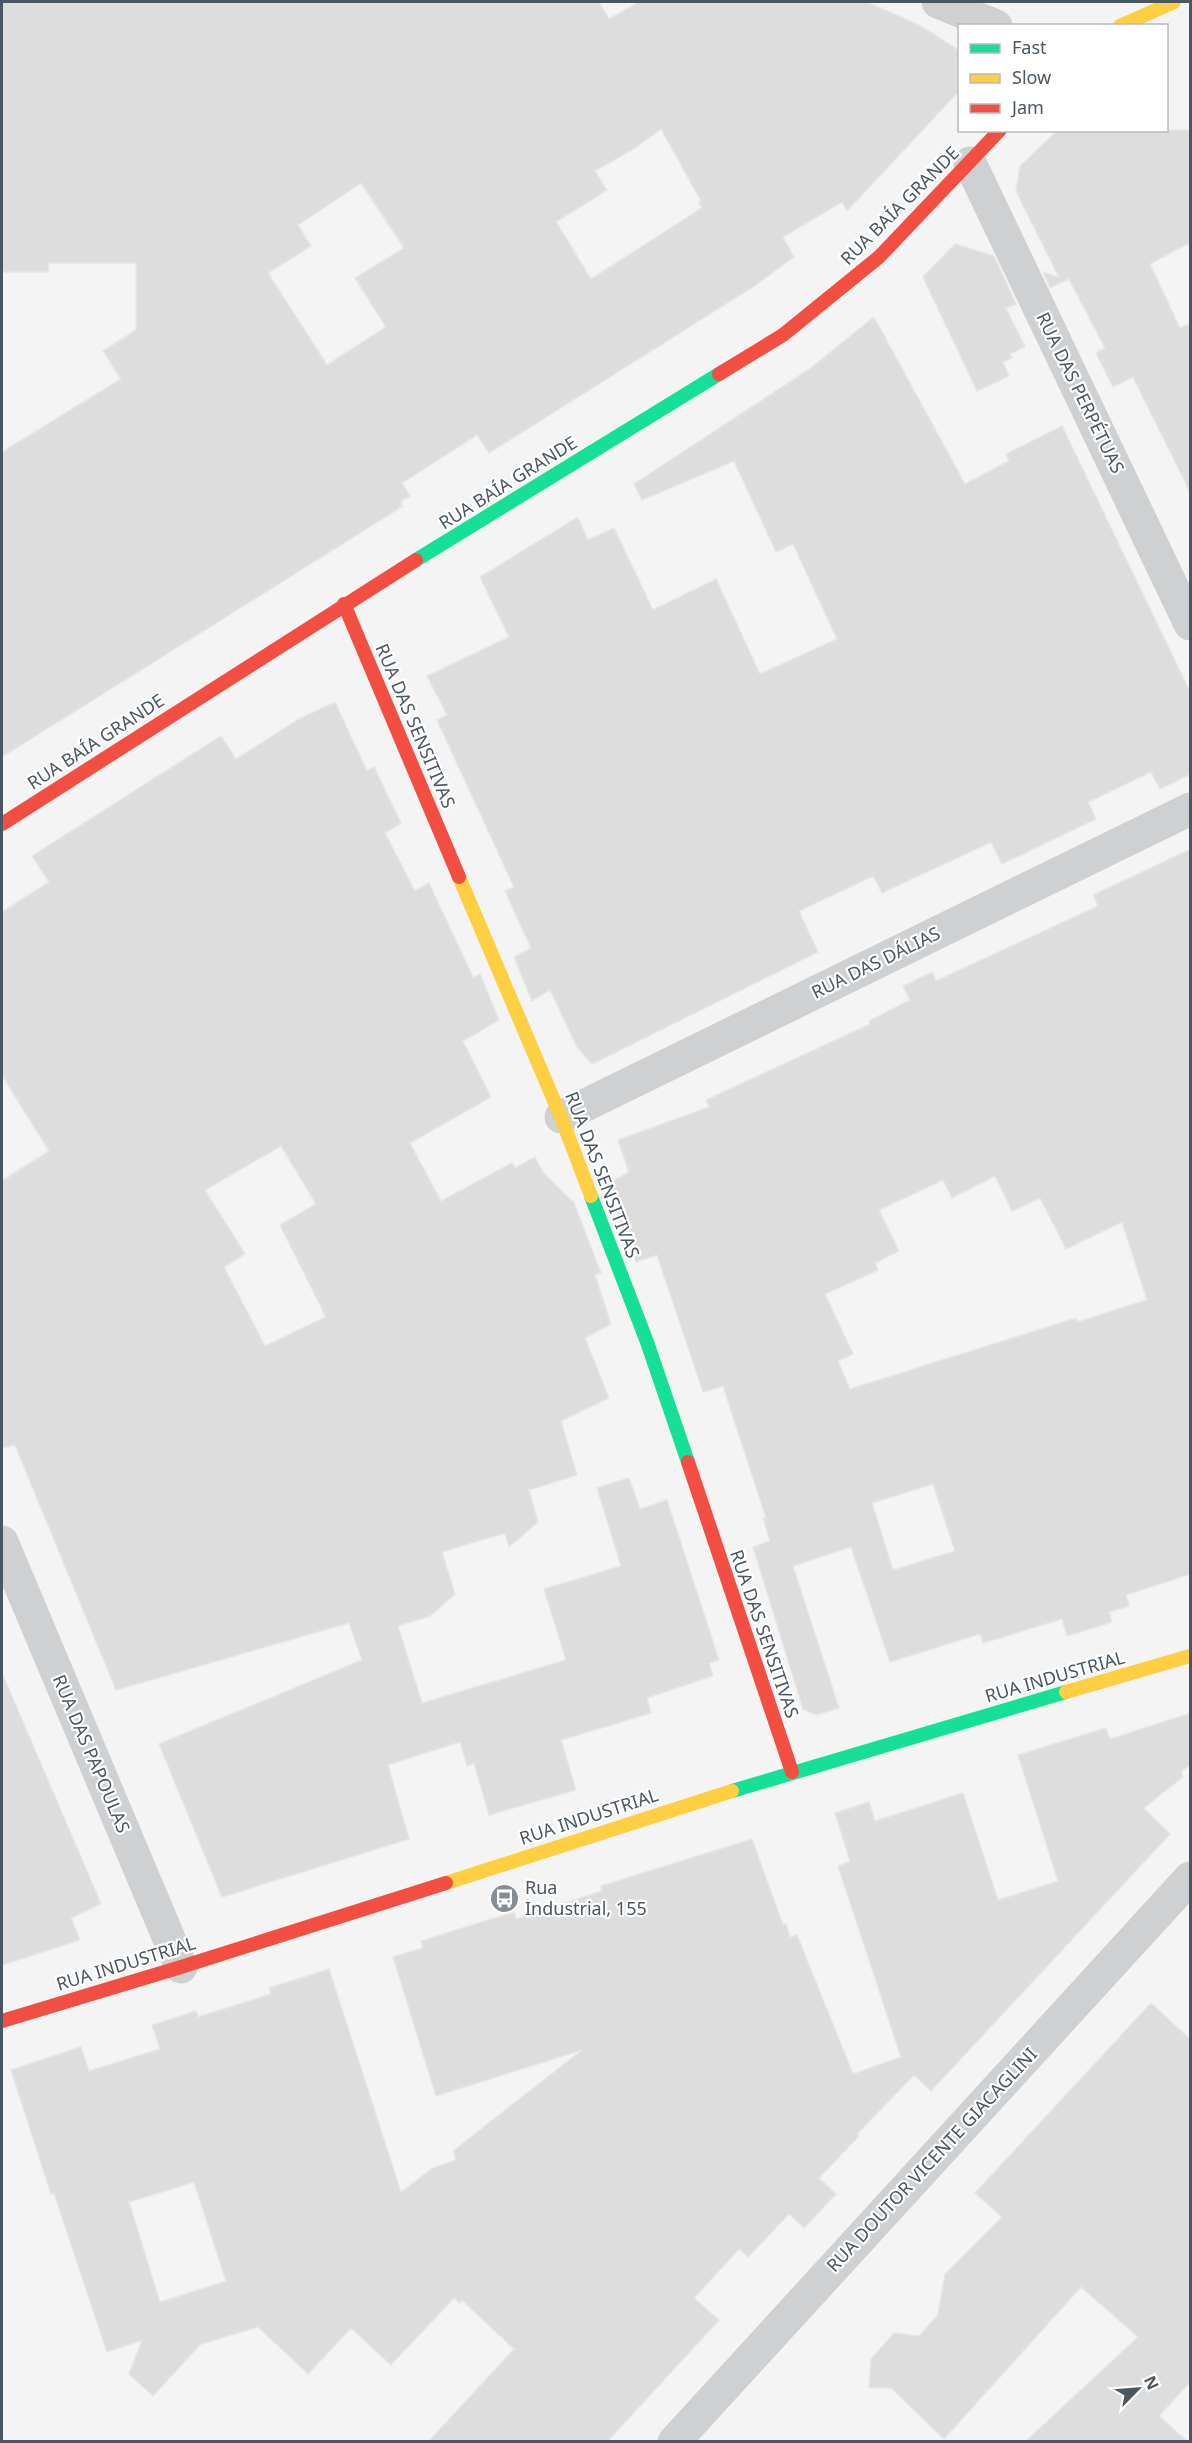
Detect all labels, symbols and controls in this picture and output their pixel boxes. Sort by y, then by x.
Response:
legend [958,24,1168,132]
text: Fast [1012,35,1047,59]
text: Slow [1012,65,1051,89]
text: Jam [1010,95,1044,119]
street label: RUA BAÍA GRANDE [835,141,964,270]
street label: RUA DAS PERPÉTUAS [1031,308,1130,477]
street label: RUA BAÍA GRANDE [434,430,581,534]
street label: RUA DAS SENSITIVAS [370,640,461,812]
street label: RUA BAÍA GRANDE [22,688,168,794]
street label: RUA DAS DÁLIAS [807,920,944,1004]
street label: RUA DAS SENSITIVAS [560,1088,646,1261]
street label: RUA DAS SENSITIVAS [725,1546,805,1721]
street label: RUA INDUSTRIAL [982,1645,1128,1707]
street label: RUA DAS PAPOULAS [48,1671,136,1836]
street label: RUA INDUSTRIAL [516,1782,661,1850]
place label: Rua Industrial, 155 [525,1875,647,1920]
bus stop icon: Rua Industrial, 155 [488,1882,520,1914]
street label: RUA INDUSTRIAL [53,1930,198,1996]
street label: RUA DOUTOR VICENTE GIACAGLINI [821,2042,1042,2277]
north arrow [1108,2359,1168,2419]
text: N [1139,2372,1164,2393]

